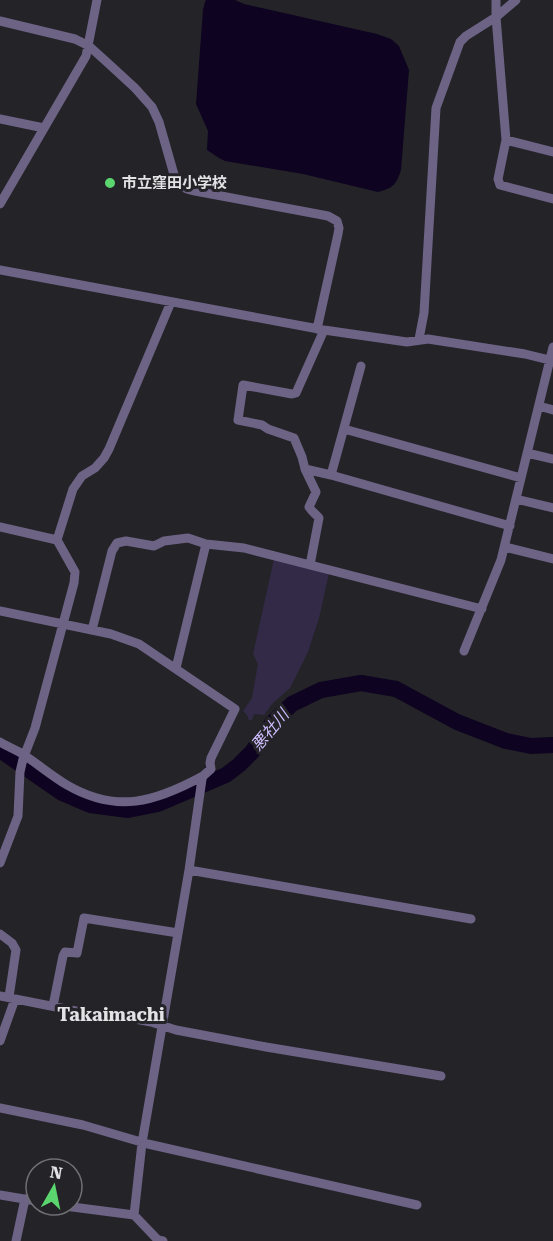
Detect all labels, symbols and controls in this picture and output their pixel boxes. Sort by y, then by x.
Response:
place label: 市立窪田小学校 [122,174,227,192]
marker: 市立窪田小学校 [103,176,117,190]
water label: 悪社川 [247,704,294,754]
district label: Takaimachi [57,1004,165,1025]
north arrow [24,1157,84,1217]
text: N [49,1162,64,1183]

